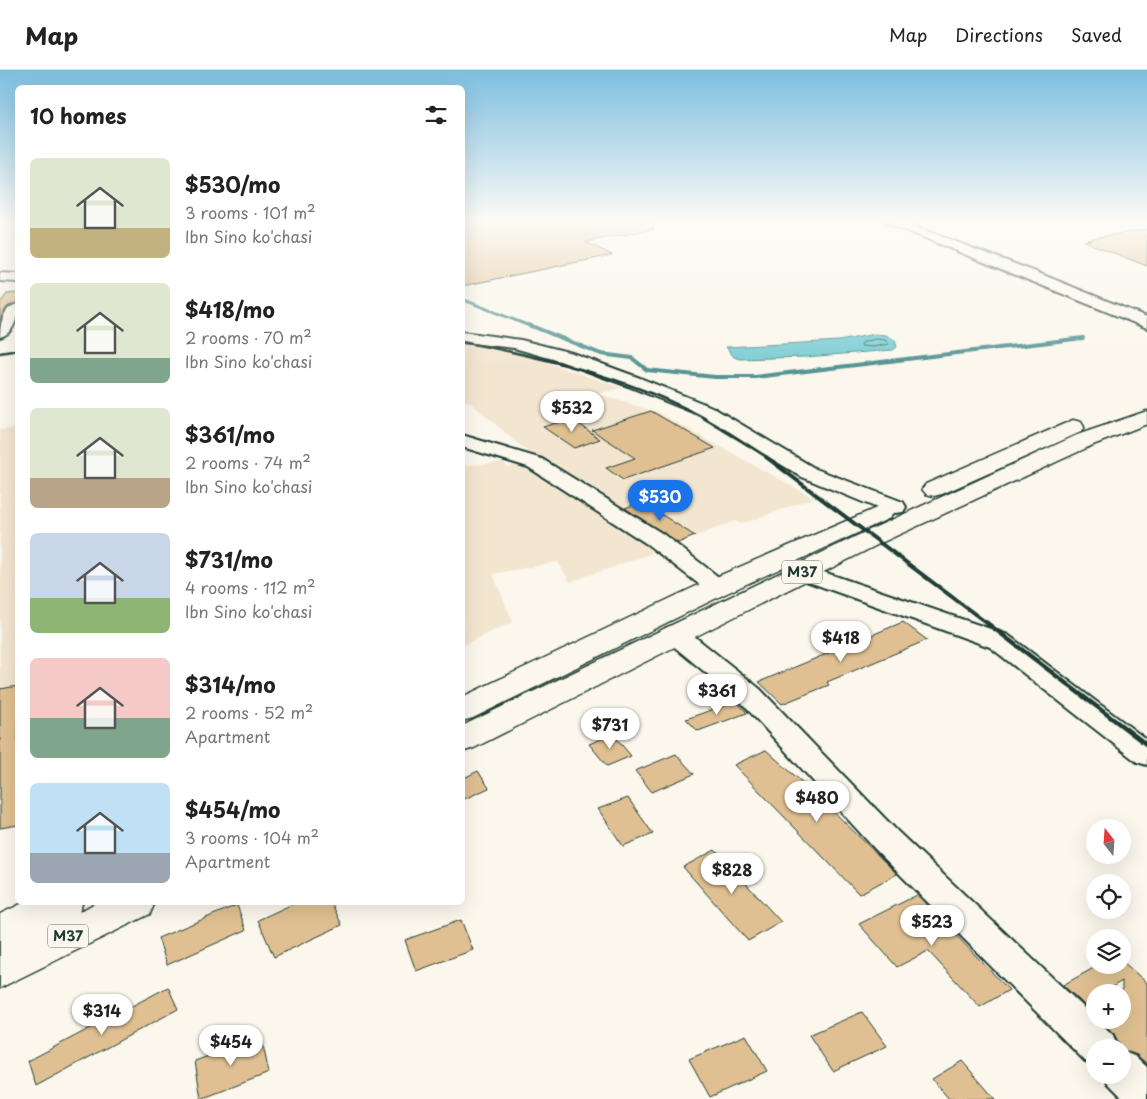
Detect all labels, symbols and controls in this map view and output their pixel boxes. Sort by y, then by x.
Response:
text: Map [25,17,78,53]
text: Map [889,21,927,48]
text: Directions [955,21,1043,48]
text: Saved [1071,21,1122,48]
text: 10 homes [30,99,127,131]
icon: filters [422,101,450,129]
text: $530/mo [185,168,280,200]
icon: home [70,178,130,238]
text: 3 rooms · 101 m² [185,200,316,224]
text: Ibn Sino ko'chasi [185,224,312,248]
text: $418/mo [185,293,275,325]
icon: home [70,303,130,363]
text: 2 rooms · 70 m² [185,325,312,349]
text: Ibn Sino ko'chasi [185,349,312,373]
pin: $532 [542,390,602,433]
text: $532 [551,395,593,419]
text: $361/mo [185,418,275,450]
icon: home [70,428,130,488]
text: 2 rooms · 74 m² [185,450,311,474]
text: Ibn Sino ko'chasi [185,474,312,498]
pin: $530 [630,480,690,522]
text: $530 [639,484,681,508]
text: $731/mo [185,543,273,575]
icon: home [70,553,130,613]
road number: M37 [782,561,822,584]
text: 4 rooms · 112 m² [185,575,315,599]
text: Ibn Sino ko'chasi [185,599,312,623]
pin: $418 [811,620,871,663]
text: $418 [822,625,860,649]
text: $314/mo [185,668,276,700]
pin: $361 [687,674,747,716]
icon: home [70,678,130,738]
text: $361 [698,678,736,702]
text: 2 rooms · 52 m² [185,700,313,724]
pin: $731 [580,708,640,750]
text: $731 [592,712,628,736]
text: Apartment [185,724,270,748]
pin: $480 [787,780,847,823]
text: $480 [795,785,839,809]
text: $454/mo [185,793,280,825]
icon: home [70,803,130,863]
north arrow [1086,819,1131,864]
map controls [1086,819,1131,1084]
text: 3 rooms · 104 m² [185,825,319,849]
text: Apartment [185,849,270,873]
pin: $828 [702,852,762,895]
text: $828 [712,857,752,881]
button: locate [1086,874,1131,919]
pin: $523 [902,904,962,947]
text: $523 [911,909,953,933]
road number: M37 [48,924,88,948]
button: layers [1086,929,1131,974]
button: + [1086,984,1131,1029]
pin: $314 [72,994,132,1036]
text: $314 [83,998,121,1022]
pin: $454 [201,1024,261,1067]
text: $454 [210,1029,252,1053]
button: − [1086,1039,1131,1084]

